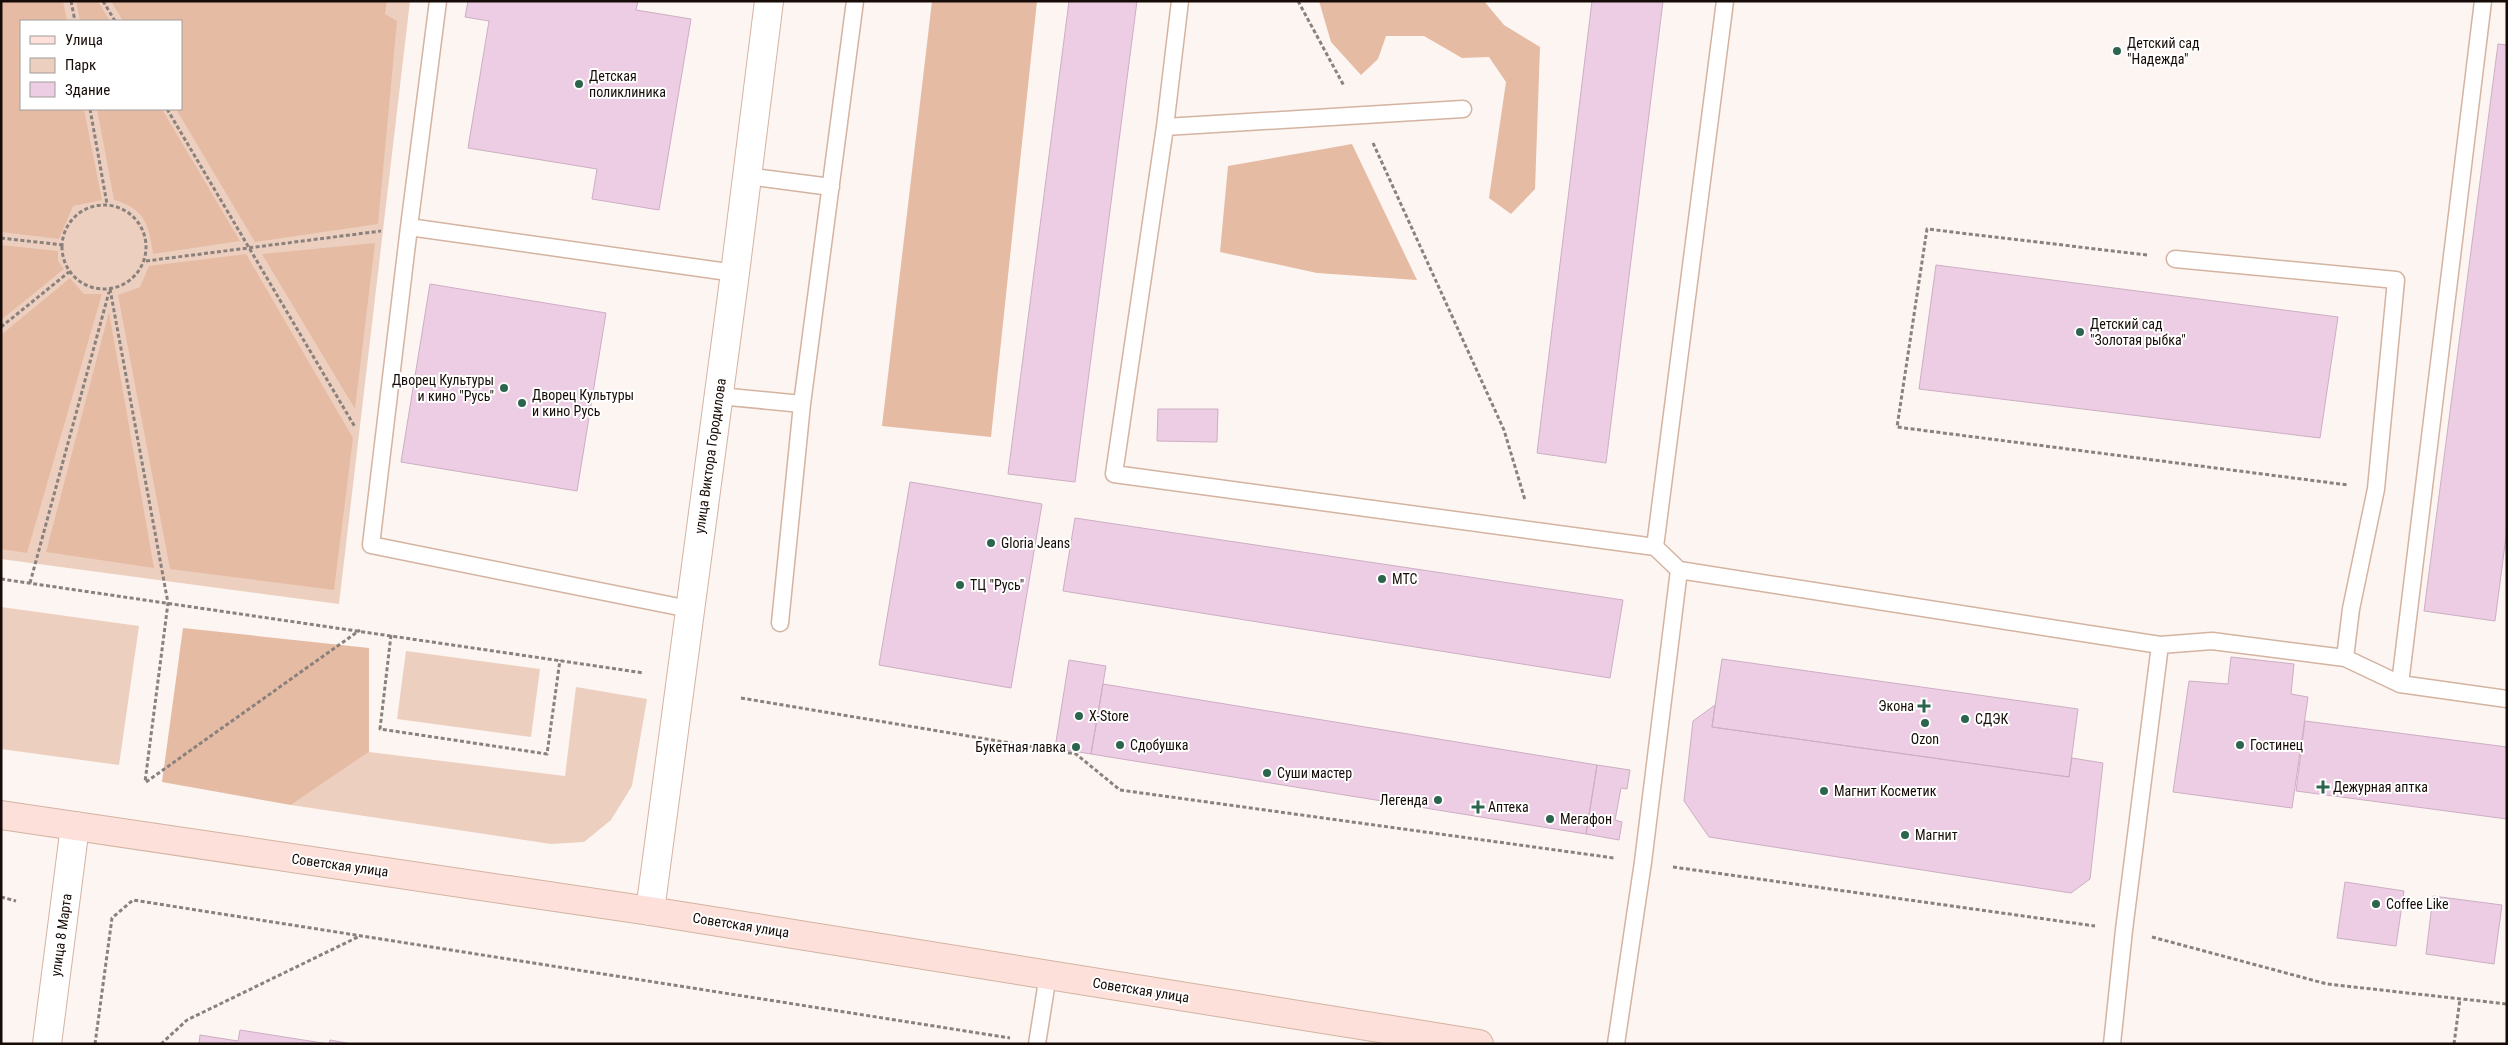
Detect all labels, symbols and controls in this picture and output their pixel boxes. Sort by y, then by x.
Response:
legend [20,20,182,110]
text: Улица [65,31,103,49]
place label: Детский сад "Надежда" [2127,35,2200,67]
marker: Детский сад "Надежда" [2111,45,2123,57]
text: Парк [65,56,96,74]
place label: Детская поликлиника [589,68,666,100]
marker: Детская поликлиника [573,78,585,90]
text: Здание [65,81,110,99]
place label: Детский сад "Золотая рыбка" [2090,316,2186,348]
marker: Детский сад "Золотая рыбка" [2074,326,2086,338]
place label: Дворец Культуры и кино "Русь" [392,372,494,404]
street label: улица Виктора Городилова [691,377,729,535]
marker: Дворец Культуры и кино "Русь" [498,382,510,394]
place label: Дворец Культуры и кино Русь [532,387,634,419]
marker: Дворец Культуры и кино Русь [516,397,528,409]
place label: Gloria Jeans [1001,535,1070,551]
marker: Gloria Jeans [985,537,997,549]
place label: МТС [1392,571,1417,587]
marker: МТС [1376,573,1388,585]
place label: ТЦ "Русь" [970,577,1024,593]
marker: ТЦ "Русь" [954,579,966,591]
place label: Экона [1878,698,1914,714]
marker: Экона [1918,700,1930,712]
place label: X-Store [1089,708,1129,724]
marker: X-Store [1073,710,1085,722]
place label: СДЭК [1975,711,2008,727]
marker: СДЭК [1959,713,1971,725]
marker: Ozon [1919,717,1931,729]
place label: Ozon [1911,731,1939,747]
place label: Сдобушка [1130,737,1188,753]
place label: Гостинец [2250,737,2303,753]
place label: Букетная лавка [975,739,1066,755]
marker: Сдобушка [1114,739,1126,751]
marker: Гостинец [2234,739,2246,751]
marker: Букетная лавка [1070,741,1082,753]
place label: Суши мастер [1277,765,1352,781]
marker: Суши мастер [1261,767,1273,779]
place label: Дежурная аптка [2333,779,2428,795]
marker: Дежурная аптка [2317,781,2329,793]
place label: Магнит Косметик [1834,783,1937,799]
marker: Магнит Косметик [1818,785,1830,797]
place label: Легенда [1380,792,1428,808]
marker: Легенда [1432,794,1444,806]
place label: Аптека [1488,799,1529,815]
marker: Аптека [1472,801,1484,813]
place label: Мегафон [1560,811,1612,827]
marker: Мегафон [1544,813,1556,825]
place label: Магнит [1915,827,1958,843]
marker: Магнит [1899,829,1911,841]
street label: Советская улица [291,850,389,880]
street label: улица 8 Марта [47,893,75,977]
place label: Coffee Like [2386,896,2449,912]
marker: Coffee Like [2370,898,2382,910]
street label: Советская улица [692,909,790,941]
street label: Советская улица [1092,974,1190,1006]

